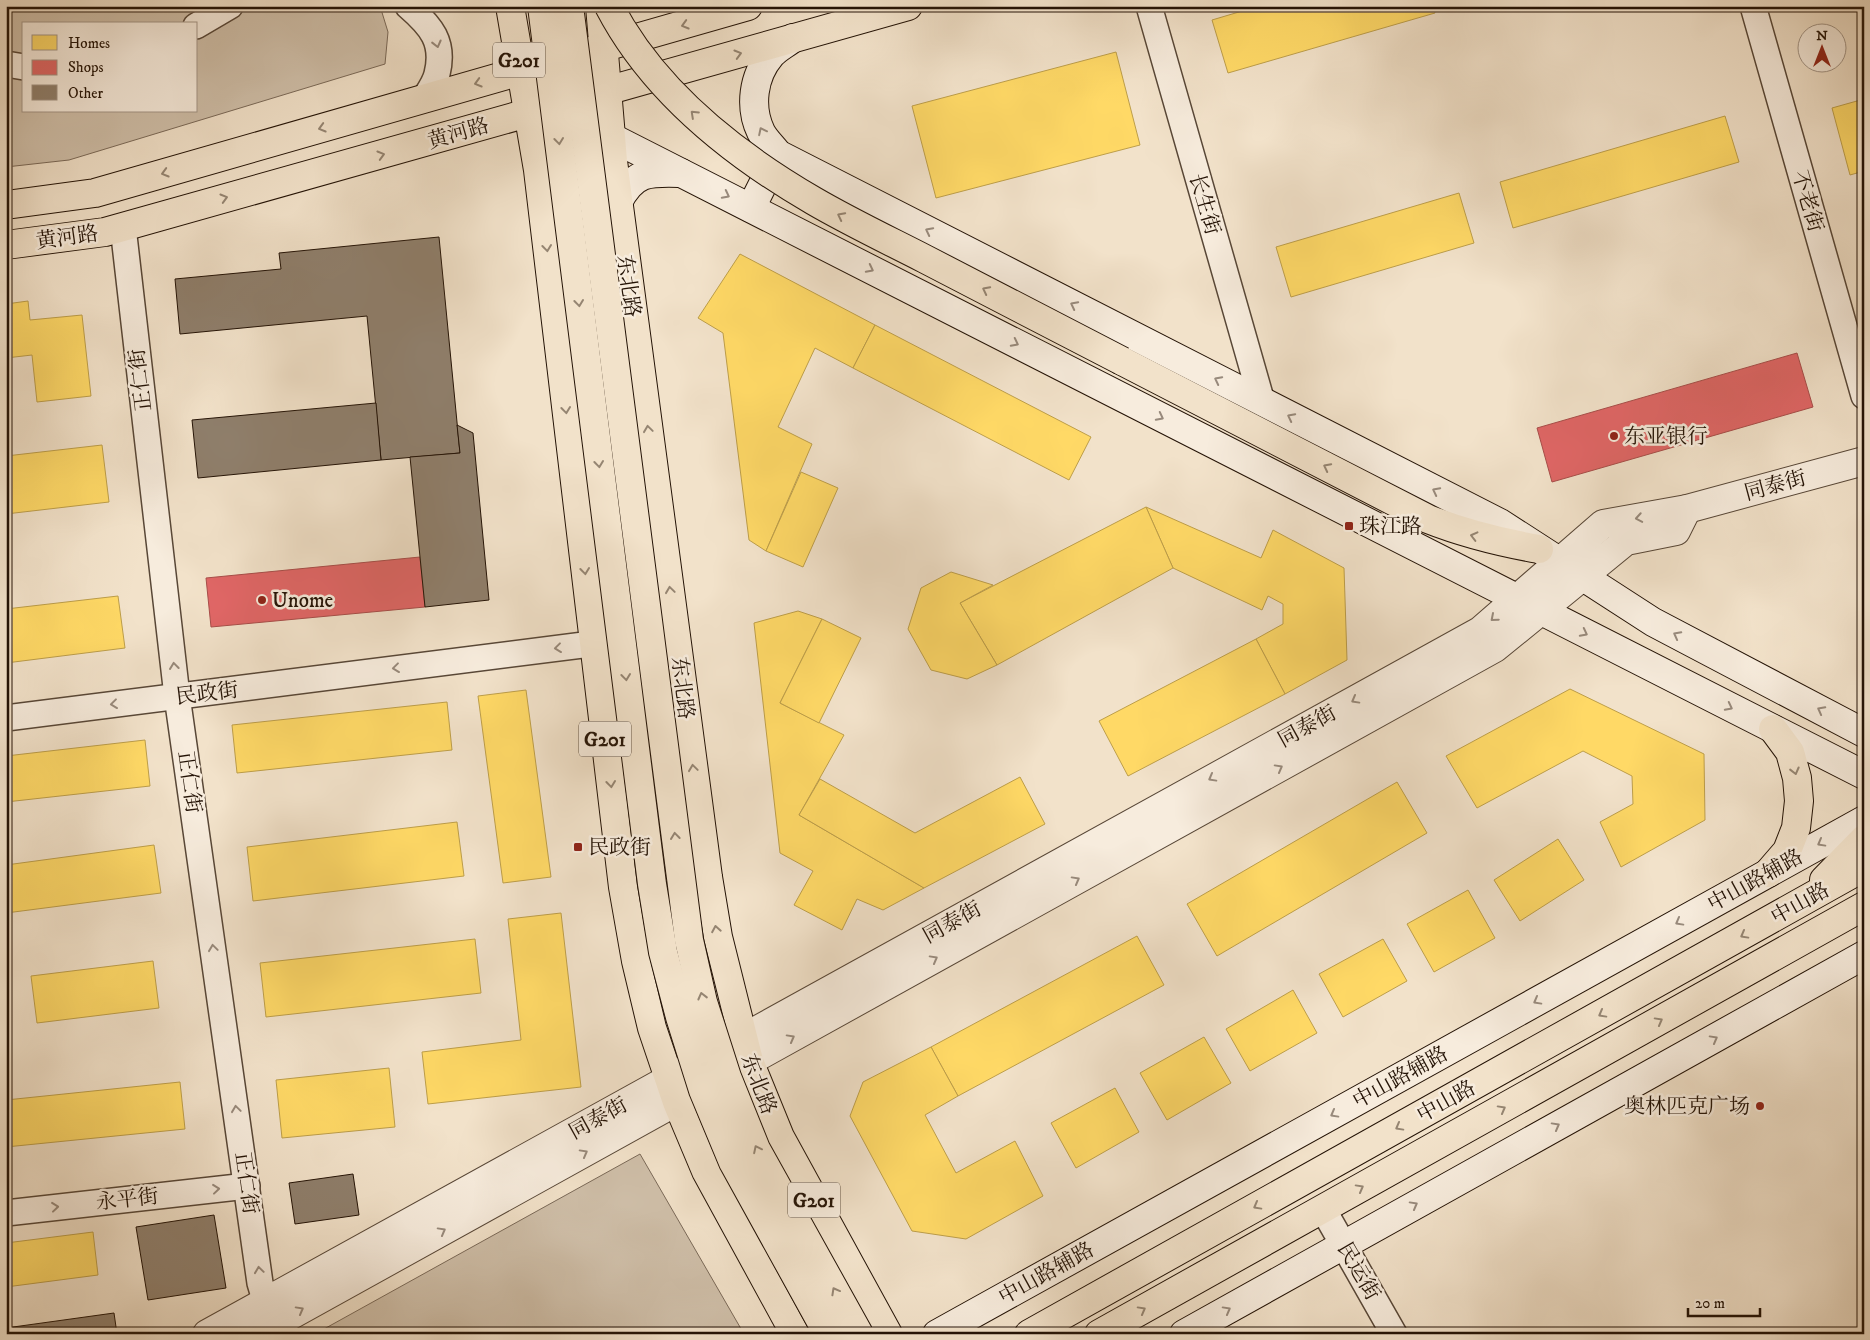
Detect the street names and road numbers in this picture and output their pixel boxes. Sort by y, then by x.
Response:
road number: G201 [493,42,545,78]
street label: 黄河路 [424,113,492,155]
street label: 不老街 [1786,167,1828,235]
street label: 长生街 [1183,170,1225,238]
street label: 黄河路 [34,221,100,255]
street label: 东北路 [611,253,645,319]
street label: 正仁街 [124,347,158,413]
street label: 同泰街 [1741,465,1809,507]
street label: 东北路 [665,655,699,721]
street label: 民政街 [174,677,240,711]
street label: 同泰街 [1274,700,1341,754]
road number: G201 [579,722,631,756]
street label: 正仁街 [172,749,206,815]
street label: 中山路辅路 [1703,844,1807,916]
street label: 中山路 [1766,877,1834,929]
street label: 同泰街 [919,896,986,950]
street label: 中山路辅路 [1348,1041,1452,1113]
street label: 东北路 [735,1050,781,1118]
street label: 中山路 [1412,1075,1480,1127]
street label: 同泰街 [565,1092,632,1146]
street label: 正仁街 [229,1150,263,1216]
road number: G201 [788,1182,840,1218]
street label: 永平街 [94,1184,160,1216]
street label: 中山路辅路 [994,1237,1099,1311]
street label: 民运街 [1331,1238,1385,1305]

